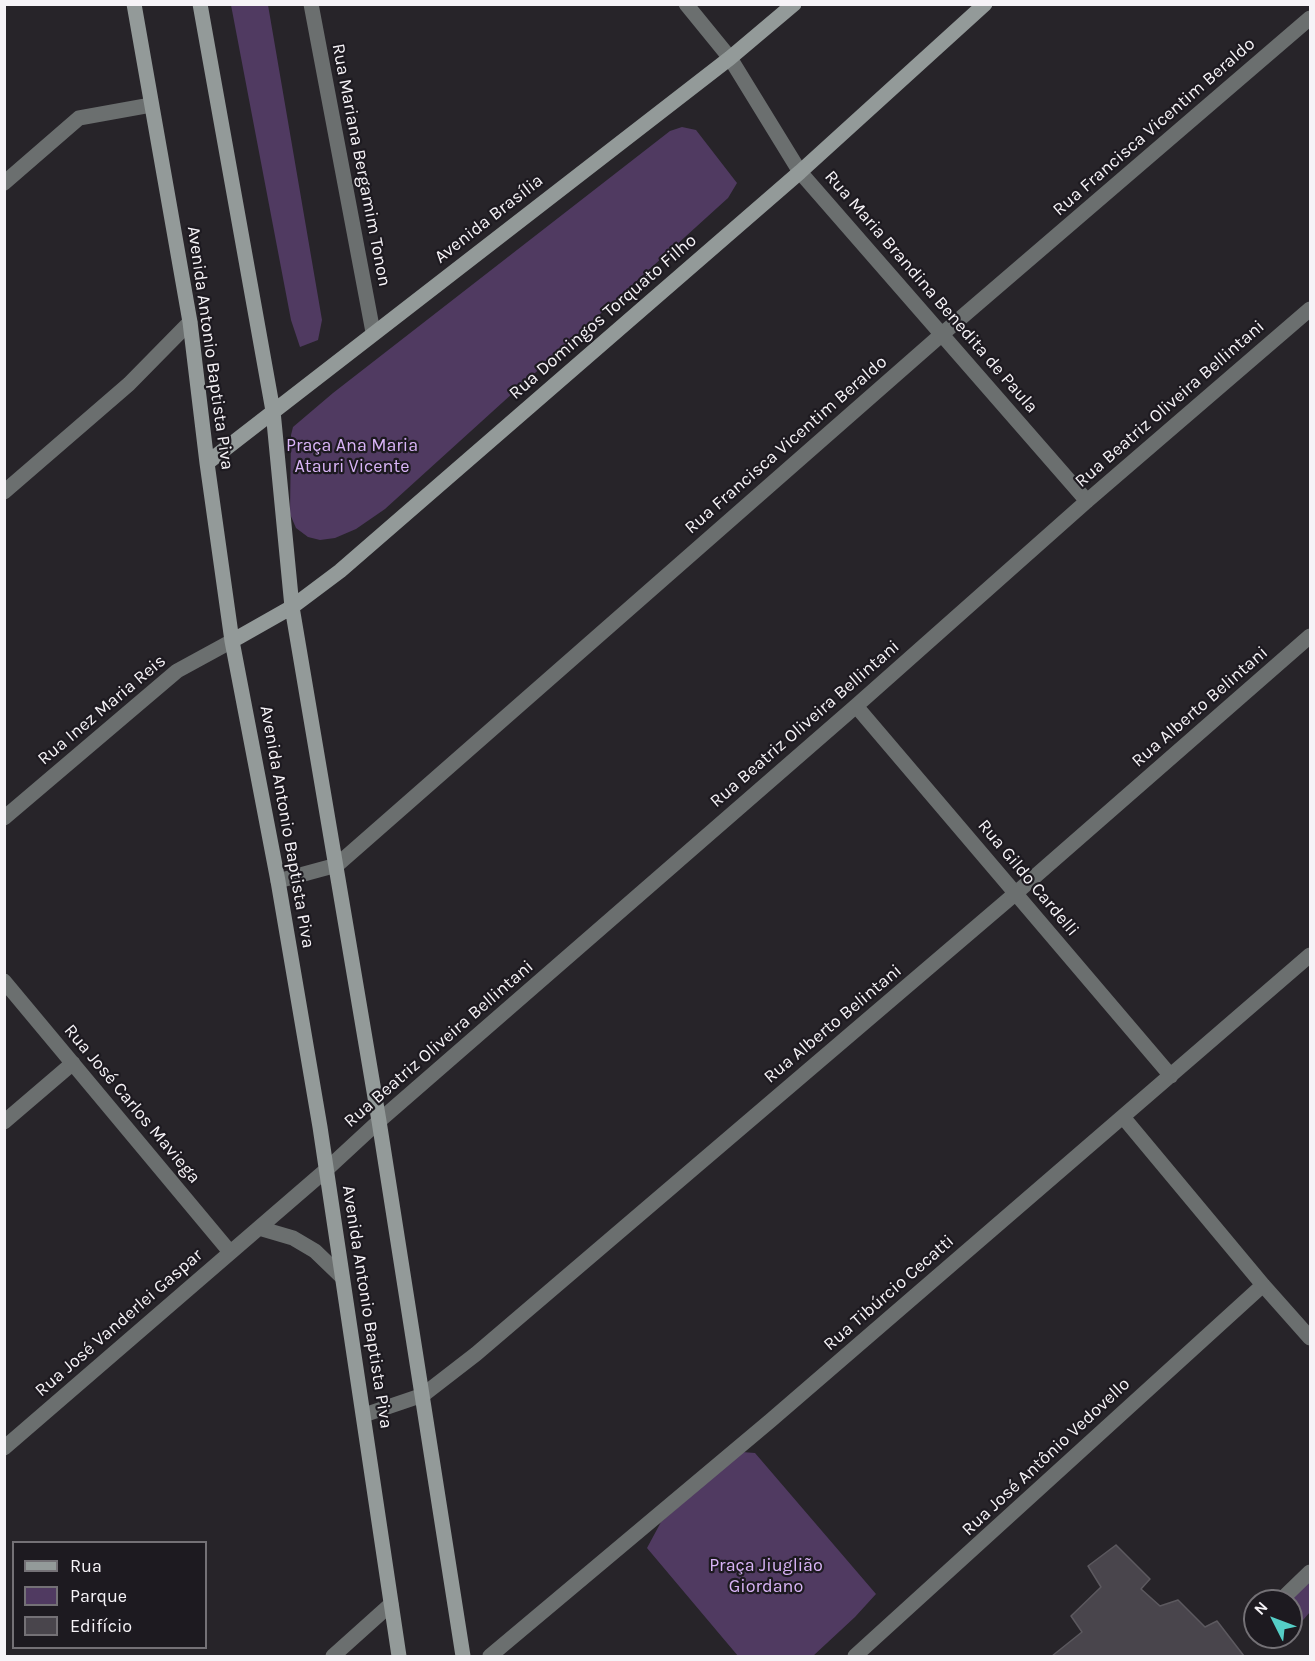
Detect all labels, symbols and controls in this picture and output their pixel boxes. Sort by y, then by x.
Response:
street label: Rua Francisca Vicentim Beraldo [1048,33,1260,221]
street label: Rua Mariana Bergamim Tonon [327,42,395,288]
street label: Rua Maria Brandina Benedita de Paula [820,166,1042,418]
street label: Avenida Brasília [430,170,548,268]
street label: Avenida Antonio Baptista Piva [182,225,238,471]
street label: Rua Domingos Torquato Filho [505,230,701,404]
street label: Rua Beatriz Oliveira Bellintani [1071,316,1269,492]
street label: Rua Francisca Vicentim Beraldo [680,351,892,539]
park label: Praça Ana Maria Atauri Vicente [286,435,418,478]
street label: Rua Beatriz Oliveira Bellintani [706,636,904,812]
street label: Rua Alberto Belintani [1127,642,1273,772]
street label: Rua Inez Maria Reis [34,650,170,770]
street label: Avenida Antonio Baptista Piva [255,704,319,950]
street label: Rua Gildo Cardelli [973,815,1083,941]
street label: Rua Beatriz Oliveira Bellintani [340,956,538,1132]
street label: Rua Alberto Belintani [760,960,906,1088]
street label: Rua José Carlos Maviega [59,1020,205,1188]
street label: Avenida Antonio Baptista Piva [337,1184,397,1430]
street label: Rua Tibúrcio Cecatti [819,1230,959,1356]
street label: Rua José Vanderlei Gaspar [31,1244,207,1402]
street label: Rua José Antônio Vedovello [958,1373,1134,1541]
legend [12,1541,207,1649]
text: Rua [70,1555,102,1577]
park label: Praça Jiuglião Giordano [709,1555,823,1598]
text: Parque [70,1585,127,1607]
north arrow [1243,1589,1303,1649]
text: N [1250,1597,1272,1619]
text: Edifício [70,1615,132,1637]

